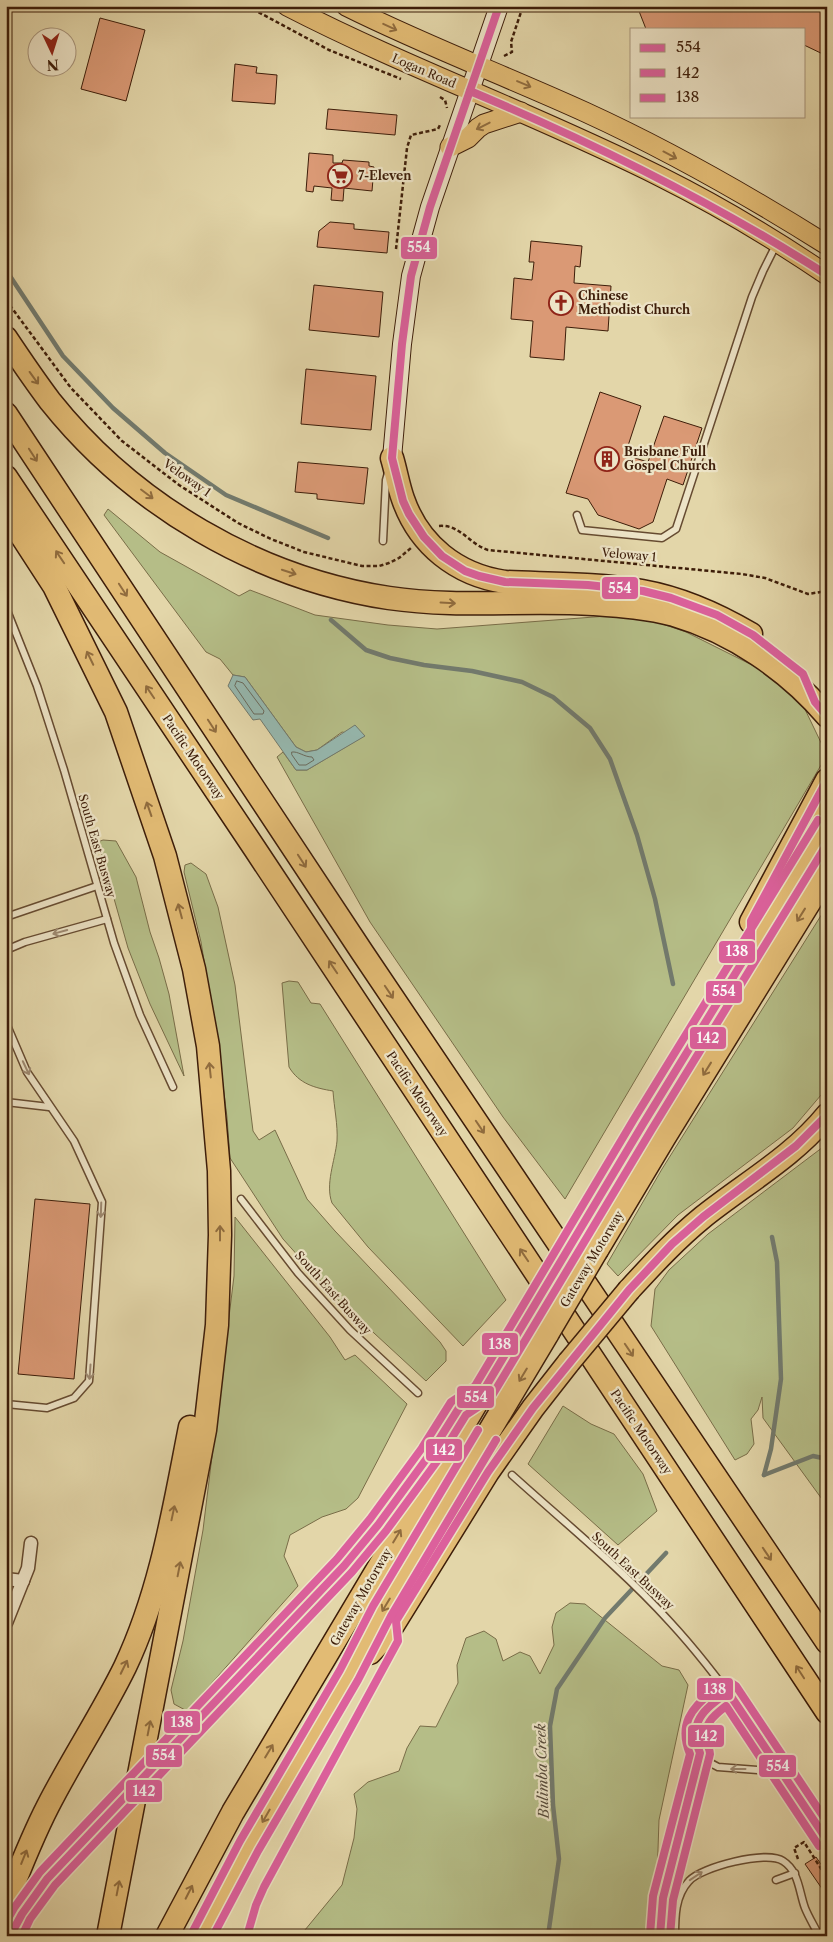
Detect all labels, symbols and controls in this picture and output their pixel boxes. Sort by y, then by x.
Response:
one-way arrow [382,23,397,32]
north arrow [28,28,78,78]
legend [630,28,806,118]
text: 554 [676,37,701,56]
street label: Logan Road [390,50,459,91]
text: N [46,56,60,74]
text: 142 [676,63,700,82]
one-way arrow [516,80,531,90]
text: 138 [676,87,700,106]
one-way arrow [476,121,491,131]
one-way arrow [662,151,677,160]
supermarket icon: 7-Eleven [327,163,353,189]
place label: 7-Eleven [358,168,412,183]
line badge: 554 [400,236,438,260]
text: 554 [407,238,431,256]
place label: Chinese Methodist Church [578,288,691,317]
church icon: Chinese Methodist Church [548,290,574,316]
one-way arrow [29,371,39,385]
place label: Brisbane Full Gospel Church [624,444,717,473]
building icon: Brisbane Full Gospel Church [594,446,620,472]
one-way arrow [28,447,38,461]
street label: Veloway 1 [160,455,214,500]
one-way arrow [140,489,153,500]
street label: Veloway 1 [600,545,657,564]
one-way arrow [55,551,65,565]
one-way arrow [281,568,296,577]
line badge: 554 [601,576,639,600]
text: 554 [608,579,632,597]
one-way arrow [118,583,128,597]
one-way arrow [440,599,456,608]
one-way arrow [85,651,95,666]
one-way arrow [145,686,155,700]
street label: Pacific Motorway [159,711,228,802]
one-way arrow [208,718,218,732]
street label: South East Busway [75,792,120,900]
one-way arrow [144,802,154,818]
one-way arrow [297,854,307,868]
one-way arrow [175,903,184,919]
one-way arrow [796,908,806,922]
one-way arrow [53,928,69,938]
line badge: 138 [718,940,756,964]
text: 138 [726,942,748,960]
one-way arrow [328,960,338,974]
line badge: 554 [705,980,743,1004]
text: 554 [712,982,736,1000]
one-way arrow [384,985,394,999]
line badge: 142 [689,1026,727,1050]
text: 142 [697,1029,719,1047]
street label: Pacific Motorway [383,1048,452,1139]
one-way arrow [21,1060,31,1075]
one-way arrow [701,1061,711,1075]
one-way arrow [205,1063,215,1079]
one-way arrow [475,1120,485,1134]
one-way arrow [97,1201,106,1217]
street label: Gateway Motorway [557,1207,626,1310]
one-way arrow [215,1225,225,1241]
street label: South East Busway [292,1248,375,1338]
one-way arrow [519,1249,529,1263]
line badge: 138 [481,1332,519,1356]
text: 138 [489,1335,511,1353]
one-way arrow [624,1342,634,1356]
one-way arrow [85,1364,94,1380]
one-way arrow [518,1368,528,1382]
line badge: 554 [456,1385,495,1409]
street label: Pacific Motorway [607,1386,676,1477]
text: 554 [464,1388,488,1406]
line badge: 142 [425,1438,463,1462]
text: 142 [433,1441,455,1459]
one-way arrow [169,1505,178,1521]
street label: South East Busway [589,1529,678,1613]
one-way arrow [392,1530,402,1544]
street label: Gateway Motorway [327,1545,395,1648]
one-way arrow [762,1546,772,1560]
one-way arrow [175,1561,184,1577]
one-way arrow [380,1597,390,1611]
one-way arrow [120,1660,129,1675]
one-way arrow [795,1665,805,1679]
line badge: 138 [696,1677,734,1701]
text: 138 [704,1680,726,1698]
line badge: 138 [163,1710,201,1734]
text: 138 [171,1713,193,1731]
one-way arrow [145,1721,155,1737]
water label: Bulimba Creek [531,1723,553,1820]
line badge: 142 [687,1724,725,1748]
text: 142 [695,1727,717,1745]
line badge: 554 [145,1744,183,1768]
one-way arrow [265,1745,275,1759]
text: 554 [152,1746,176,1764]
line badge: 554 [758,1754,797,1778]
text: 554 [766,1757,790,1775]
one-way arrow [730,1764,746,1774]
line badge: 142 [125,1779,163,1803]
text: 142 [133,1782,155,1800]
one-way arrow [261,1808,271,1822]
one-way arrow [21,1850,30,1865]
one-way arrow [688,1871,702,1881]
one-way arrow [114,1880,124,1896]
one-way arrow [184,1885,194,1900]

